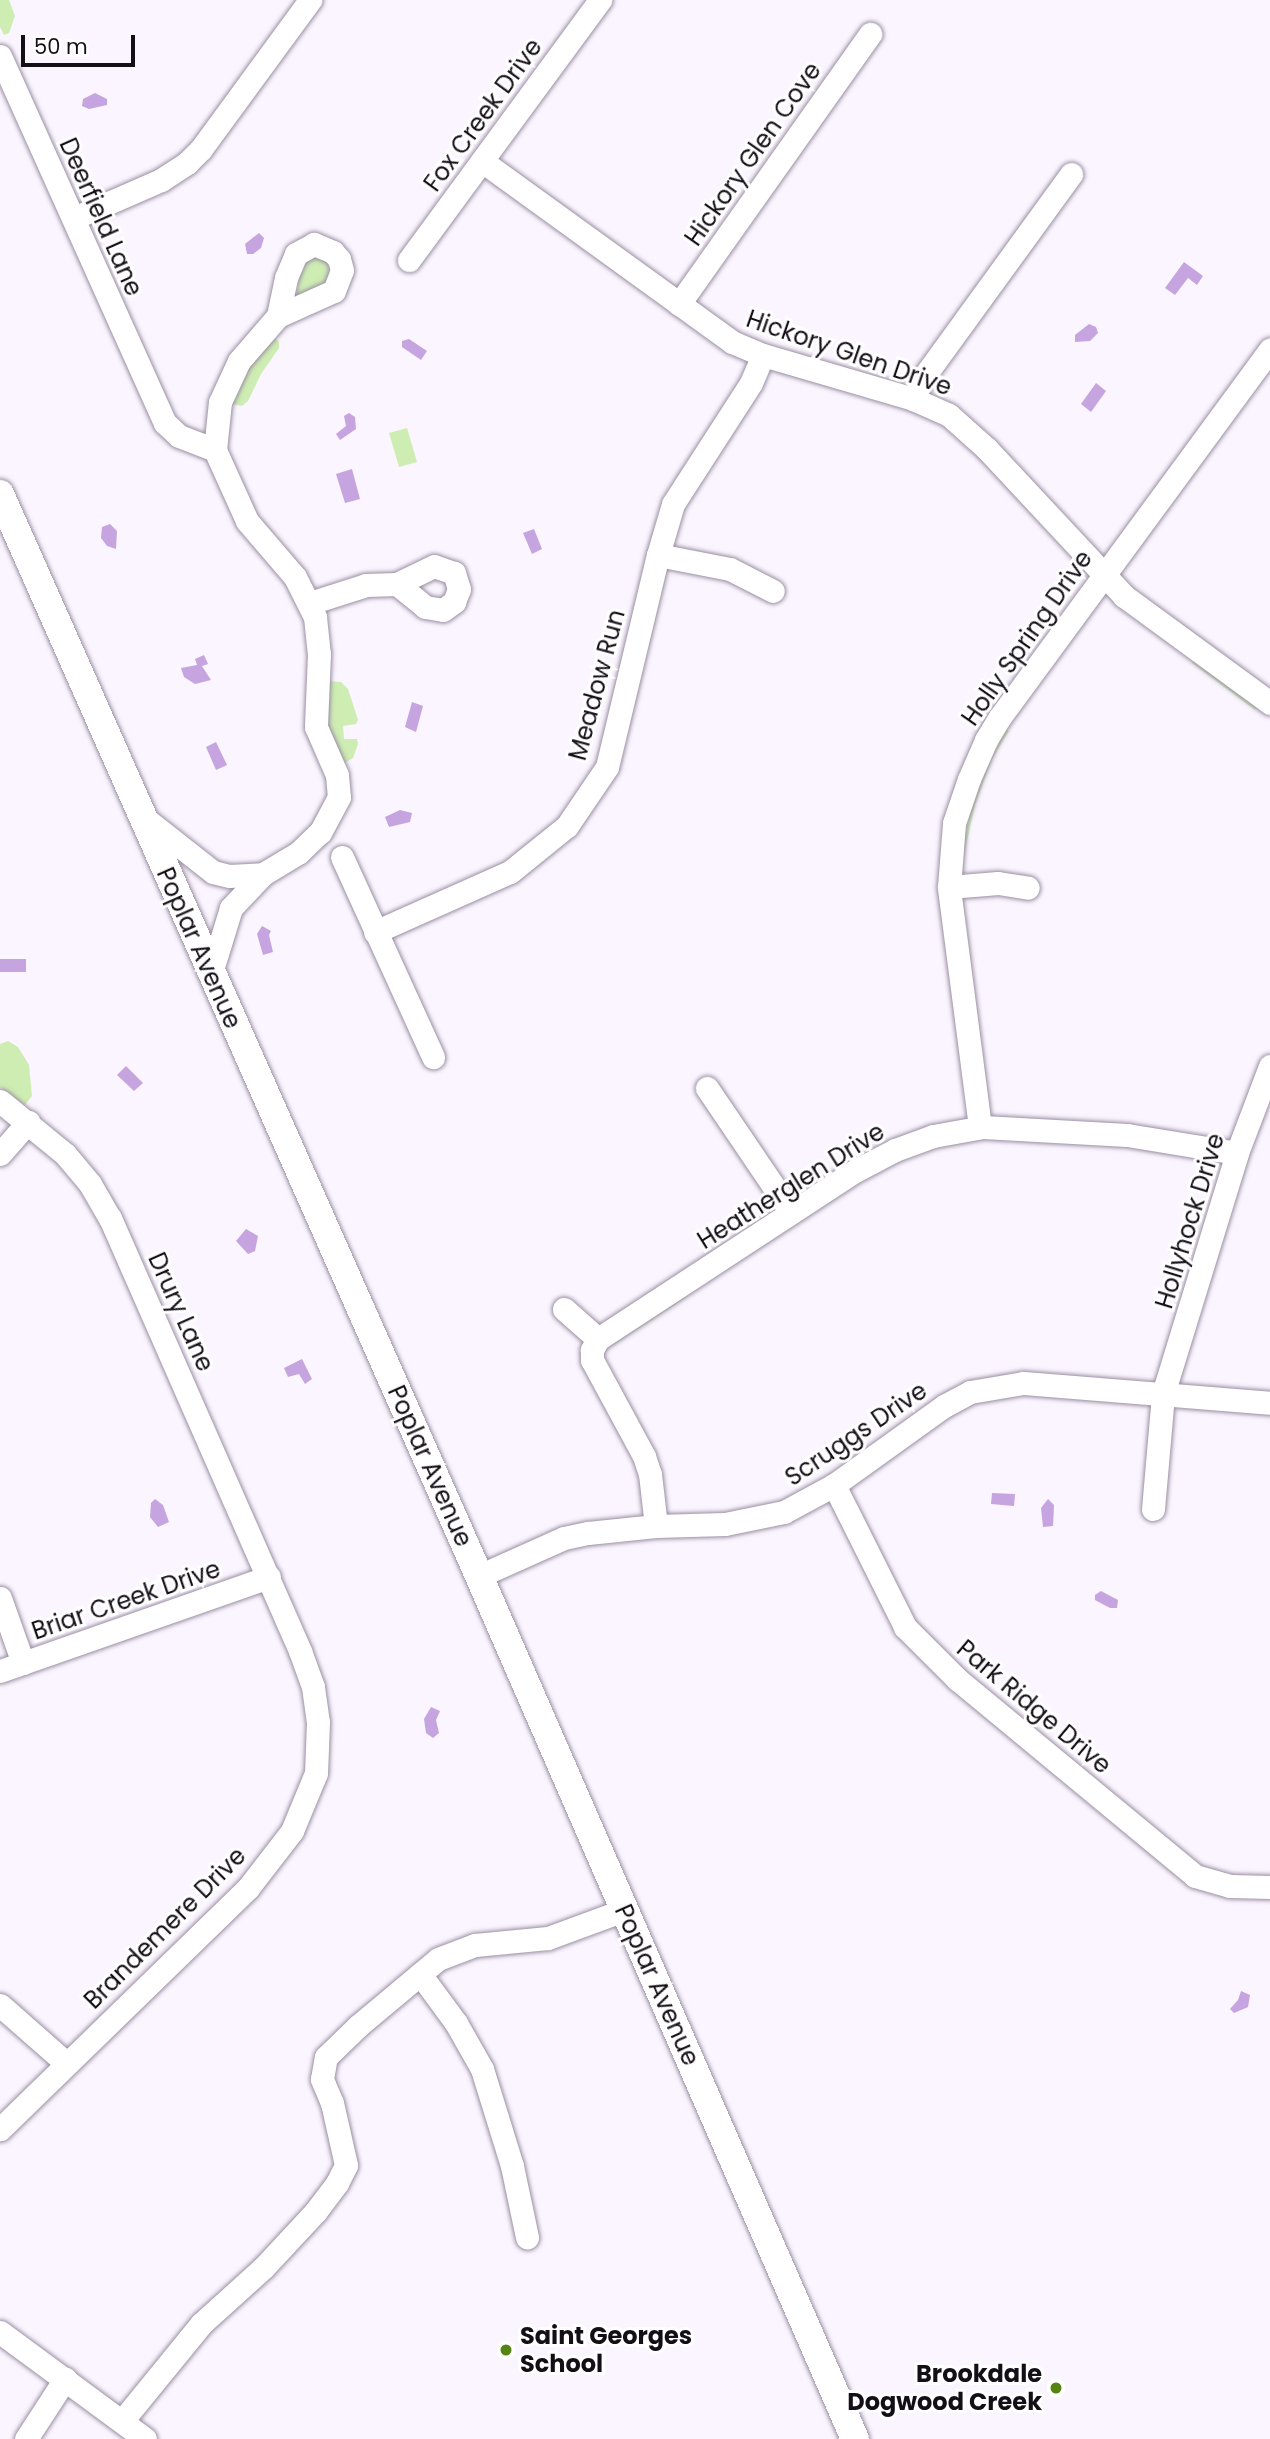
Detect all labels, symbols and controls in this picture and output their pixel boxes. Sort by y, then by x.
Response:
scale bar [24,21,138,65]
text: 50 m [34,32,88,61]
street label: Fox Creek Drive [418,33,548,197]
street label: Hickory Glen Cove [679,57,827,251]
street label: Deerfield Lane [53,134,149,300]
street label: Hickory Glen Drive [743,304,955,402]
street label: Holly Spring Drive [956,545,1098,731]
street label: Meadow Run [563,607,631,763]
street label: Poplar Avenue [151,863,247,1033]
street label: Heatherglen Drive [692,1117,890,1255]
street label: Hollyhock Drive [1150,1130,1230,1312]
street label: Drury Lane [142,1248,220,1376]
street label: Scruggs Drive [780,1376,932,1492]
street label: Poplar Avenue [382,1381,478,1551]
street label: Briar Creek Drive [28,1554,224,1646]
street label: Park Ridge Drive [951,1634,1117,1780]
street label: Brandemere Drive [78,1841,252,2015]
street label: Poplar Avenue [609,1900,705,2070]
place label: Saint Georges School [520,2322,692,2378]
marker: Saint Georges School [498,2342,514,2358]
place label: Brookdale Dogwood Creek [847,2360,1042,2416]
marker: Brookdale Dogwood Creek [1048,2380,1064,2396]

